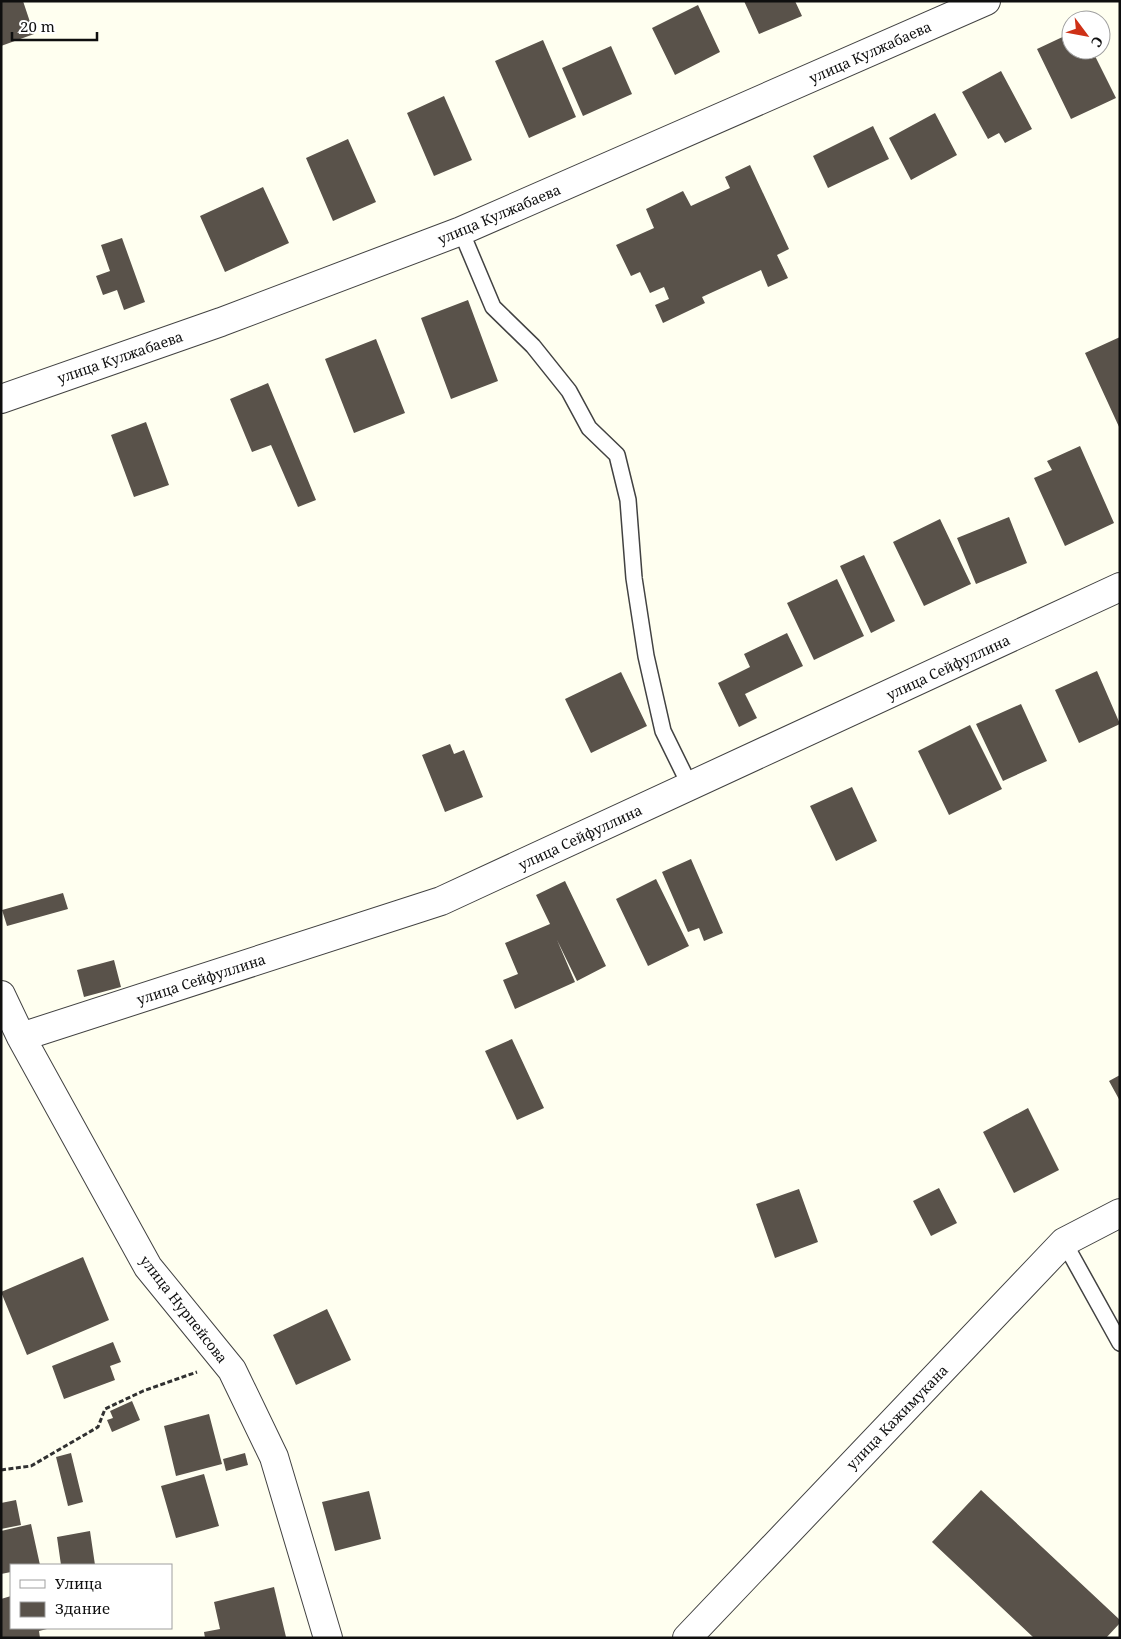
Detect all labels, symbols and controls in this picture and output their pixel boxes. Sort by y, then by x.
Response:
scale bar [12,10,98,42]
north arrow [1061,10,1111,60]
text: 20 m [20,16,55,36]
street label: улица Кулжабаева [806,17,934,87]
text: С [1087,33,1108,51]
street label: улица Кулжабаева [435,179,563,248]
street label: улица Кулжабаева [55,327,185,387]
street label: улица Сейфуллина [883,630,1013,704]
street label: улица Сейфуллина [515,800,645,874]
street label: улица Сейфуллина [134,949,268,1009]
street label: улица Нурпейсова [136,1251,232,1367]
street label: улица Кажимукана [842,1361,952,1473]
legend [10,1564,172,1629]
text: Улица [55,1573,103,1593]
text: Здание [55,1598,110,1618]

